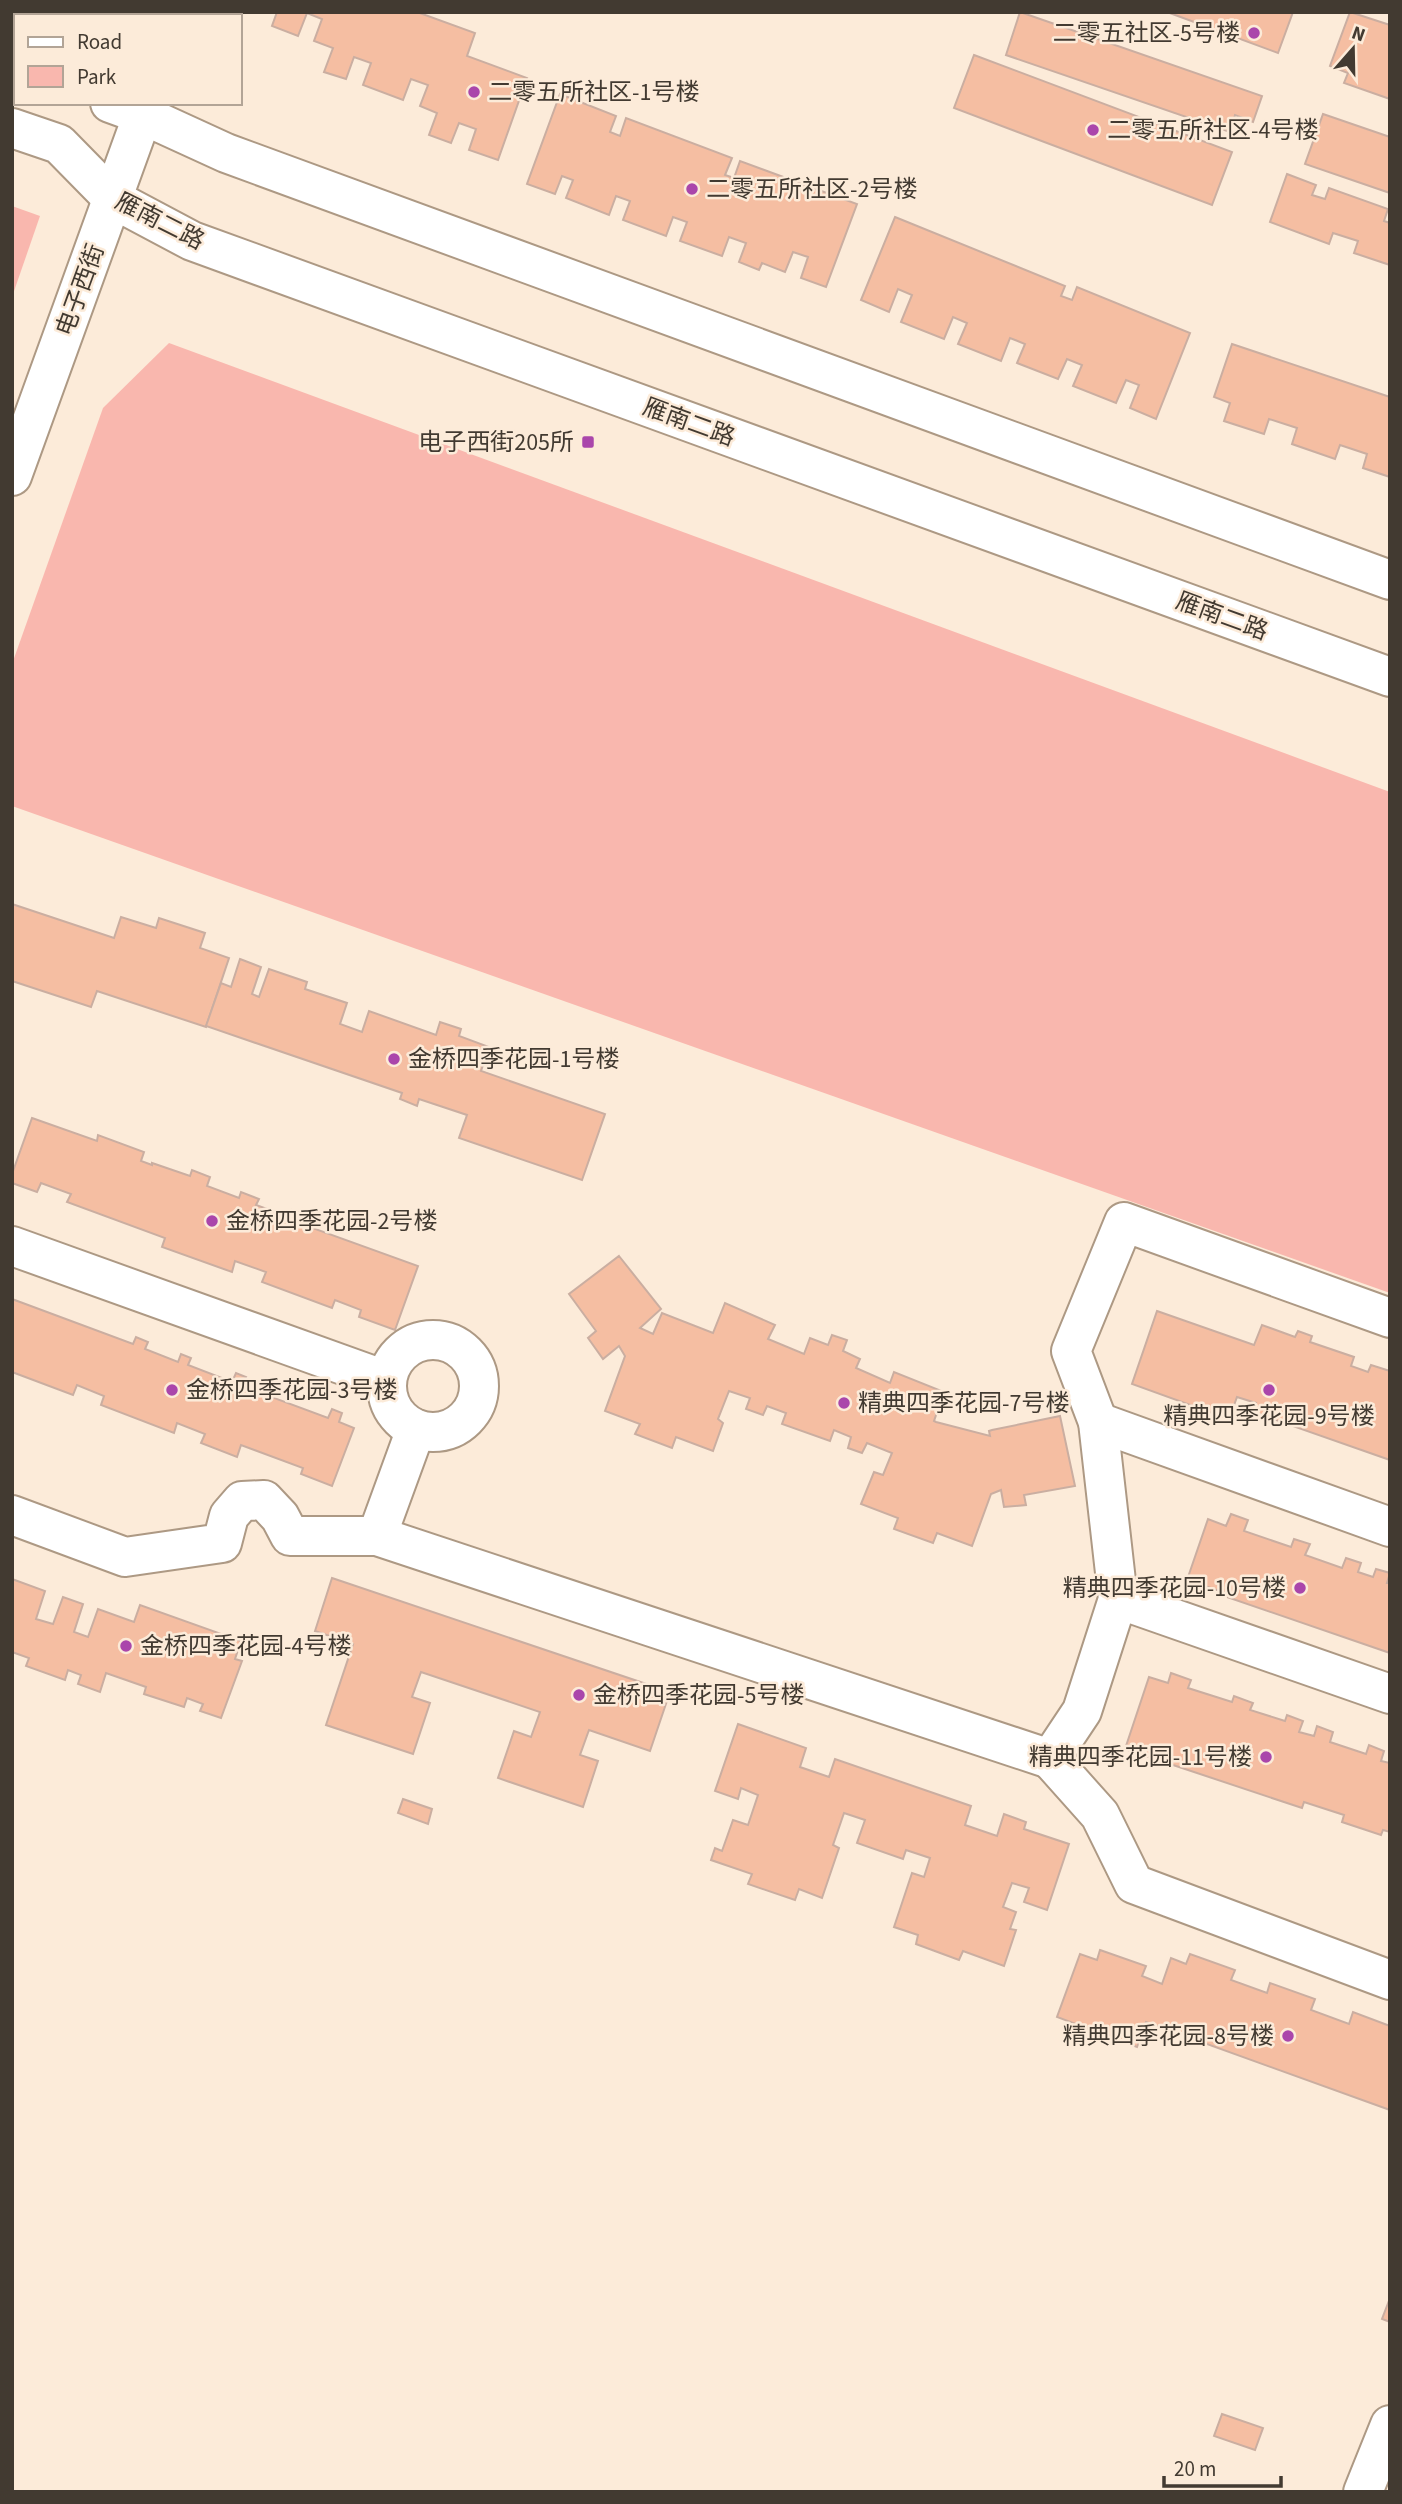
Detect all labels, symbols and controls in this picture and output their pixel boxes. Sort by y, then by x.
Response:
legend [14,14,242,105]
north arrow [1318,14,1388,84]
place label: 二零五社区-5号楼 [1053,16,1240,51]
text: N [1348,20,1369,49]
marker: 二零五社区-5号楼 [1246,25,1262,41]
text: Road [77,27,122,57]
text: Park [77,62,117,92]
place label: 二零五所社区-1号楼 [488,75,699,110]
marker: 二零五所社区-1号楼 [466,84,482,100]
place label: 二零五所社区-4号楼 [1107,113,1318,148]
marker: 二零五所社区-4号楼 [1085,122,1101,138]
place label: 二零五所社区-2号楼 [706,172,917,207]
marker: 二零五所社区-2号楼 [684,181,700,197]
street label: 雁南二路 [109,184,210,259]
street label: 电子西街 [48,239,113,341]
street label: 雁南二路 [638,390,740,455]
place label: 电子西街205所 [418,425,574,460]
marker: 电子西街205所 [580,434,596,450]
street label: 雁南二路 [1171,584,1273,649]
place label: 金桥四季花园-1号楼 [408,1042,619,1077]
marker: 金桥四季花园-1号楼 [386,1051,402,1067]
place label: 金桥四季花园-2号楼 [226,1204,437,1239]
marker: 金桥四季花园-2号楼 [204,1213,220,1229]
place label: 金桥四季花园-3号楼 [186,1373,397,1408]
marker: 金桥四季花园-3号楼 [164,1382,180,1398]
marker: 精典四季花园-9号楼 [1261,1382,1277,1398]
place label: 精典四季花园-7号楼 [858,1386,1069,1421]
marker: 精典四季花园-7号楼 [836,1395,852,1411]
place label: 精典四季花园-9号楼 [1163,1399,1375,1434]
place label: 精典四季花园-10号楼 [1063,1571,1286,1606]
marker: 精典四季花园-10号楼 [1292,1580,1308,1596]
place label: 金桥四季花园-4号楼 [140,1629,351,1664]
marker: 金桥四季花园-4号楼 [118,1638,134,1654]
place label: 金桥四季花园-5号楼 [593,1678,804,1713]
marker: 金桥四季花园-5号楼 [571,1687,587,1703]
place label: 精典四季花园-11号楼 [1029,1740,1252,1775]
marker: 精典四季花园-11号楼 [1258,1749,1274,1765]
place label: 精典四季花园-8号楼 [1063,2019,1274,2054]
marker: 精典四季花园-8号楼 [1280,2028,1296,2044]
scale bar [1164,2444,1281,2488]
text: 20 m [1174,2454,1216,2484]

